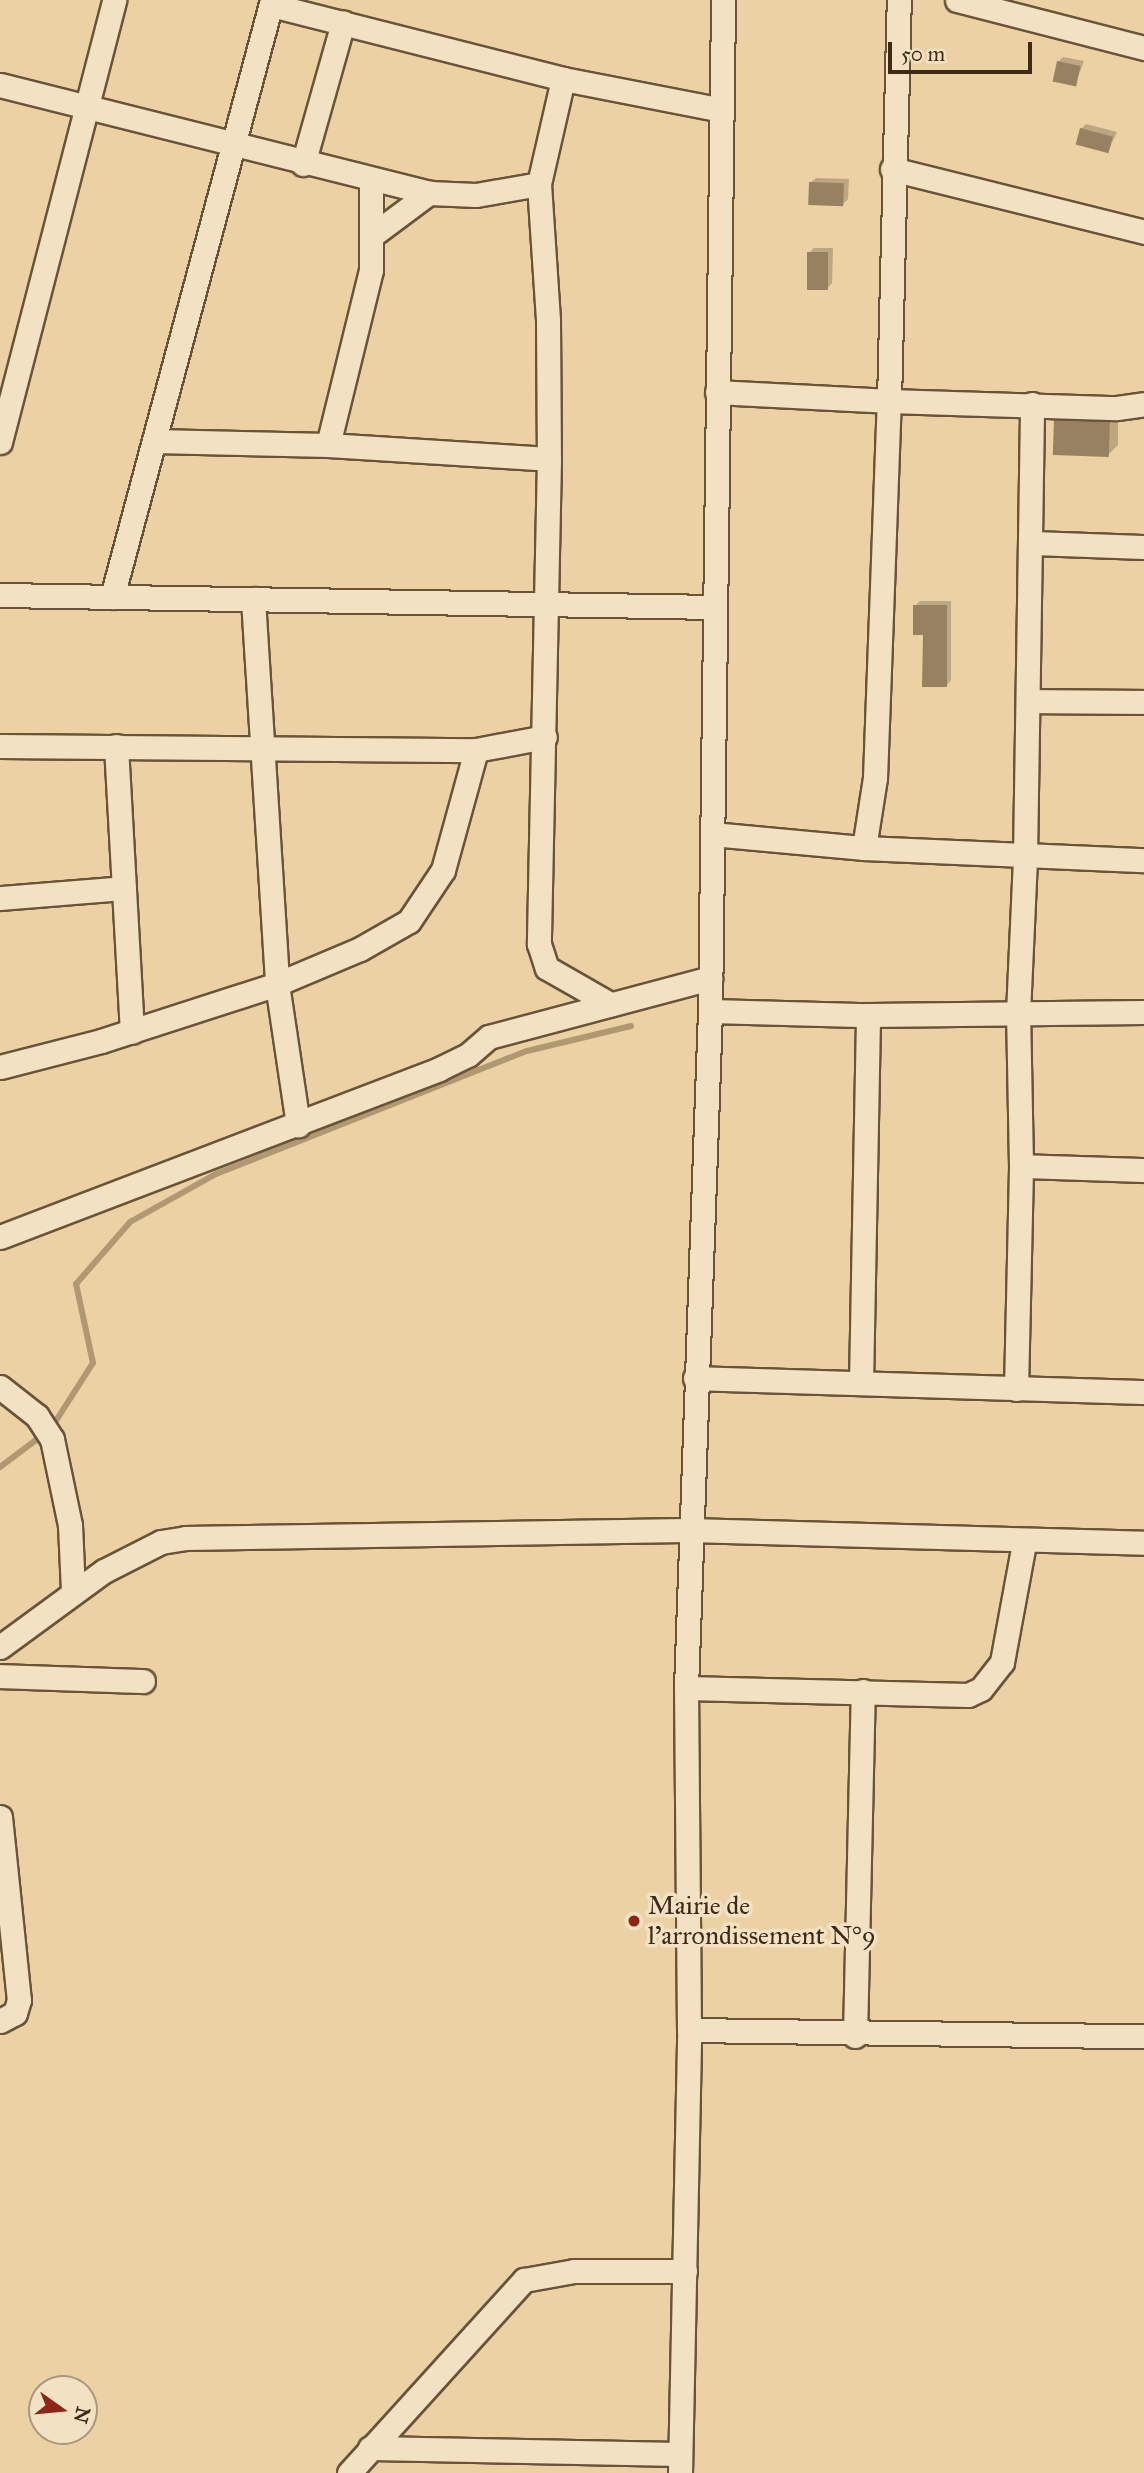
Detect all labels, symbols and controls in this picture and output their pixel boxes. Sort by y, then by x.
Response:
scale bar [892,28,1036,72]
text: 50 m [901,41,945,67]
place label: Mairie de l'arrondissement N°9 [648,1890,876,1952]
marker: Mairie de l'arrondissement N°9 [626,1913,642,1929]
north arrow [28,2375,98,2445]
text: N [69,2404,95,2426]

